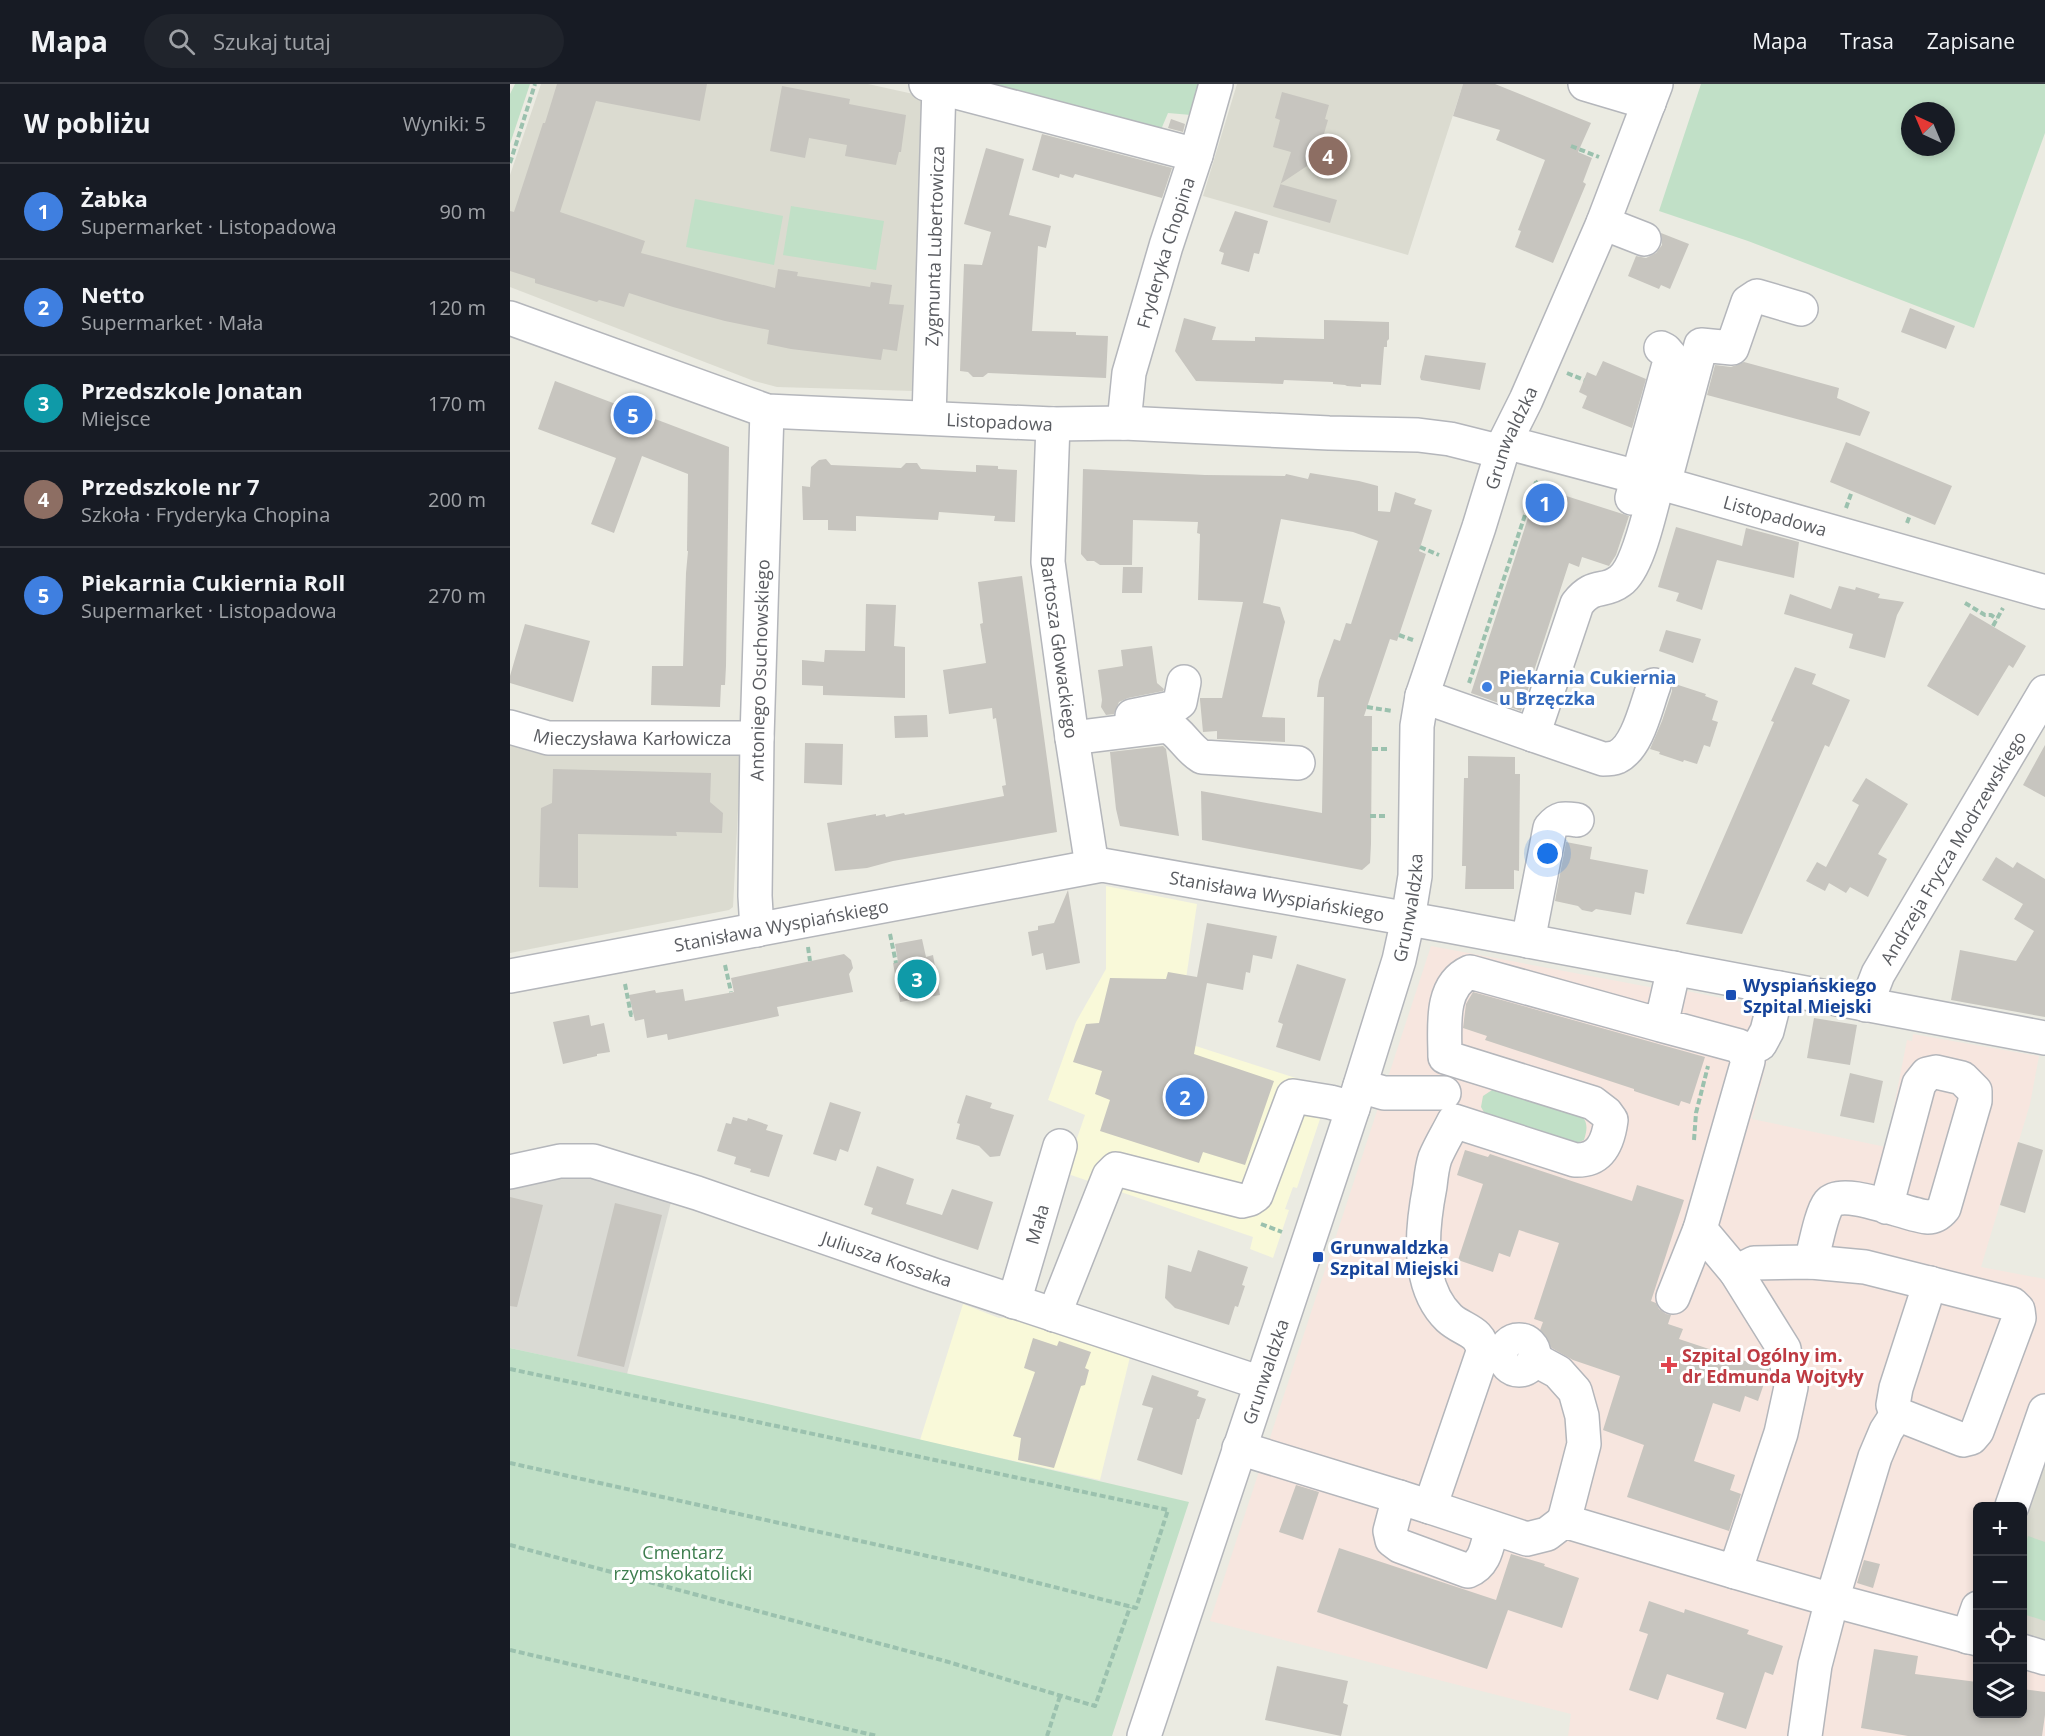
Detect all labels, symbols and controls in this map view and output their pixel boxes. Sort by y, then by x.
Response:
search box [144,14,564,68]
text: Mapa [30,22,108,60]
icon: search [165,25,198,58]
text: Szukaj tutaj [213,26,331,56]
text: Mapa [1752,27,1807,55]
text: Trasa [1840,27,1894,55]
text: Zapisane [1927,27,2015,55]
north arrow [1901,102,1955,156]
text: W pobliżu [24,105,151,141]
text: Wyniki: 5 [403,110,486,137]
pin: 4 [1308,134,1348,178]
street label: Zygmunta Lubertowicza [919,145,949,347]
street label: Fryderyka Chopina [1131,174,1200,331]
text: Żabka [81,183,148,213]
text: 1 [38,198,49,225]
text: 90 m [439,198,486,225]
text: Supermarket · Listopadowa [81,213,337,240]
text: Netto [81,279,145,309]
text: 2 [38,294,49,321]
text: 120 m [428,294,486,321]
text: Supermarket · Mała [81,309,263,336]
text: Przedszkole Jonatan [81,375,303,405]
street label: Grunwaldzka [1479,382,1543,492]
text: 3 [38,390,49,417]
text: 170 m [428,390,486,417]
pin: 5 [614,392,652,438]
text: Miejsce [81,405,151,432]
street label: Listopadowa [946,407,1053,436]
text: Przedszkole nr 7 [81,471,260,501]
pin: 1 [1526,480,1564,526]
text: 4 [38,486,49,513]
text: 200 m [428,486,486,513]
street label: Listopadowa [1721,489,1830,542]
text: Szkoła · Fryderyka Chopina [81,501,330,528]
street label: Bartosza Głowackiego [1036,556,1084,740]
street label: Antoniego Osuchowskiego [744,559,774,781]
text: Piekarnia Cukiernia Roll [81,567,345,597]
text: 5 [38,582,49,609]
text: 270 m [428,582,486,609]
text: Supermarket · Listopadowa [81,597,337,624]
place label: Piekarnia Cukiernia u Brzęczka [1499,665,1676,710]
marker: Piekarnia Cukiernia u Brzęczka [1480,680,1494,694]
street label: Mieczysława Karłowicza [531,722,731,750]
street label: Andrzeja Frycza Modrzewskiego [1874,727,2031,969]
your location [1533,839,1562,868]
street label: Grunwaldzka [1387,853,1427,964]
street label: Stanisława Wyspiańskiego [1168,865,1386,926]
street label: Stanisława Wyspiańskiego [672,893,891,957]
pin: 3 [898,956,936,1002]
place label: Wyspiańskiego Szpital Miejski [1743,973,1877,1018]
marker: Wyspiańskiego Szpital Miejski [1724,988,1738,1002]
pin: 2 [1166,1074,1204,1120]
street label: Mała [1020,1201,1054,1247]
street label: Juliusza Kossaka [817,1224,955,1292]
place label: Grunwaldzka Szpital Miejski [1330,1235,1459,1280]
marker: Grunwaldzka Szpital Miejski [1311,1250,1325,1264]
street label: Grunwaldzka [1237,1316,1294,1428]
place label: Szpital Ogólny im. dr Edmunda Wojtyły [1682,1343,1865,1388]
marker: Szpital Ogólny im. dr Edmunda Wojtyły [1660,1356,1678,1374]
map controls [1973,1502,2027,1718]
button: + [1973,1502,2027,1556]
park label: Cmentarz rzymskokatolicki [614,1540,752,1585]
button: − [1973,1556,2027,1610]
button: locate [1973,1610,2027,1664]
button: layers [1973,1664,2027,1718]

